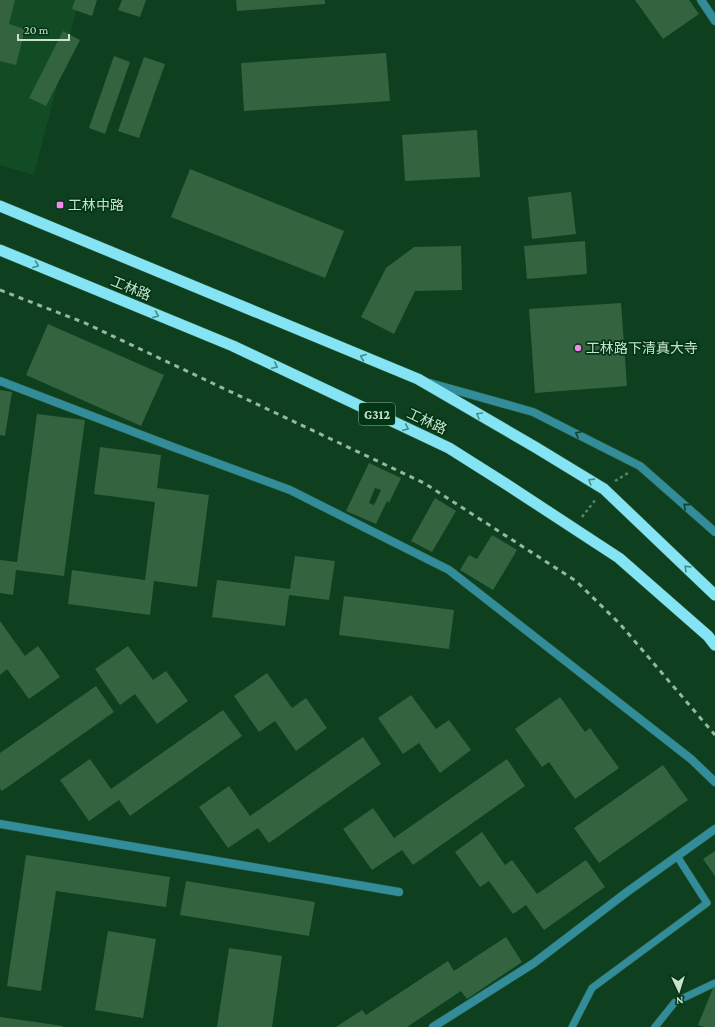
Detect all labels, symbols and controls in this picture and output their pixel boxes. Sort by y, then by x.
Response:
scale bar [18,16,69,42]
text: 20 m [24,23,49,37]
place label: 工林中路 [68,197,124,213]
marker: 工林中路 [55,200,65,210]
one-way arrow [32,260,40,268]
street label: 工林路 [109,273,153,303]
one-way arrow [153,310,160,318]
place label: 工林路下清真大寺 [586,340,698,356]
marker: 工林路下清真大寺 [573,343,583,353]
one-way arrow [360,353,367,361]
one-way arrow [271,361,279,369]
road number: G312 [359,403,395,425]
street label: 工林路 [405,405,449,437]
one-way arrow [476,412,483,419]
one-way arrow [401,423,409,431]
one-way arrow [575,432,583,439]
one-way arrow [588,478,595,486]
one-way arrow [683,503,691,510]
one-way arrow [684,565,692,573]
north arrow [659,971,699,1011]
text: N [675,995,684,1007]

